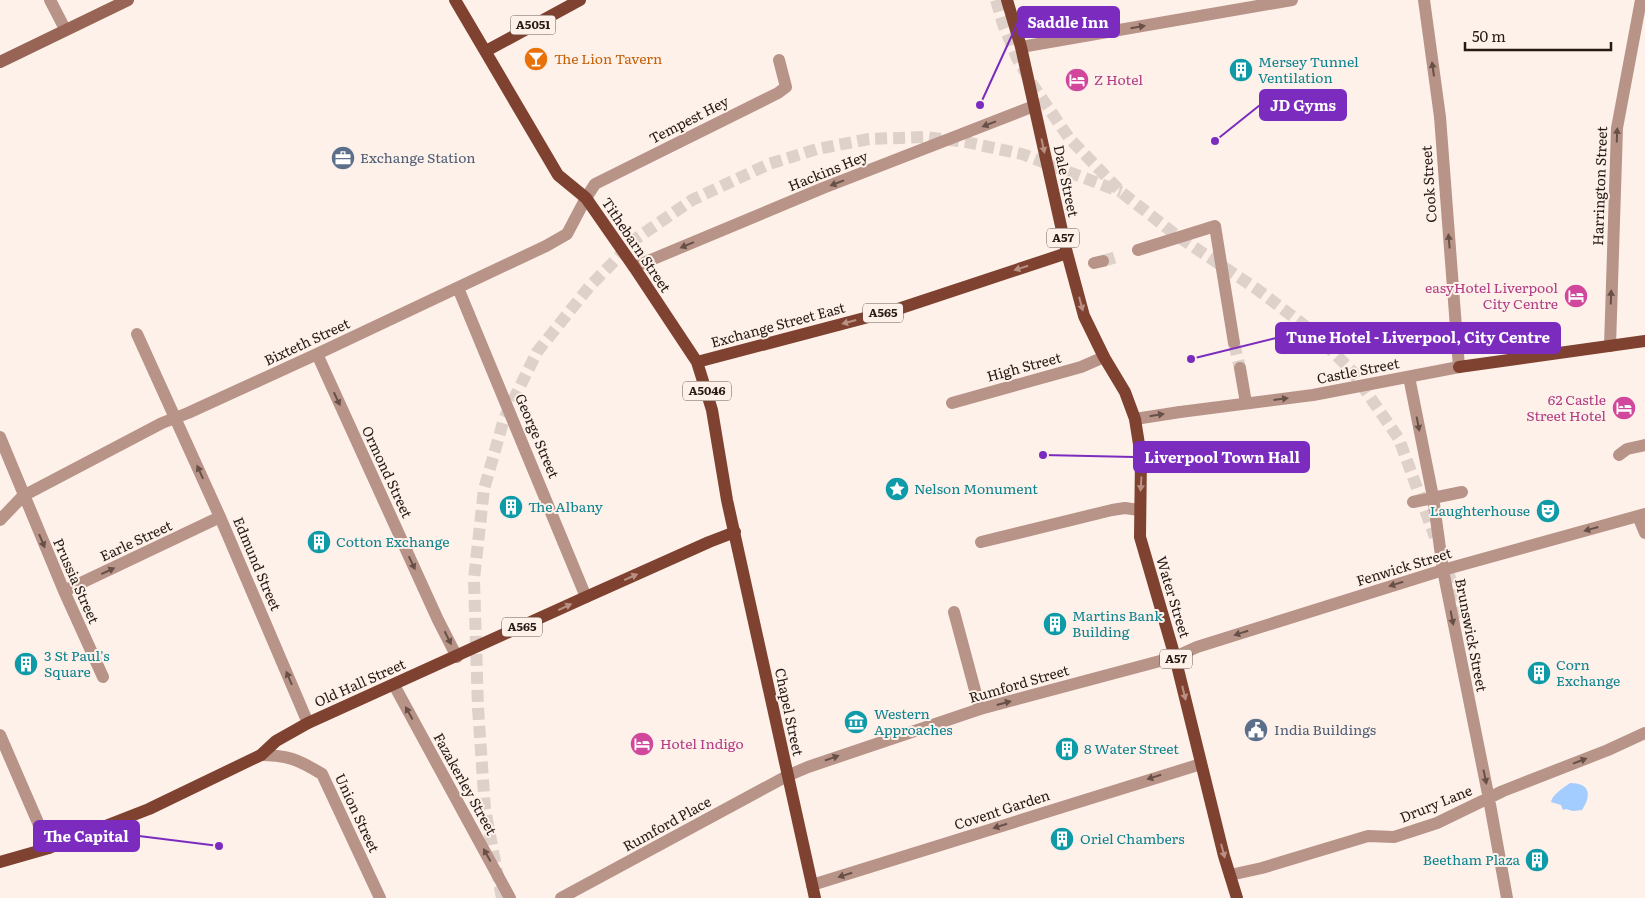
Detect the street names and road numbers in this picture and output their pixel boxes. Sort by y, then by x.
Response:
road number: A5051 [510,16,556,34]
street label: Tempest Hey [645,90,733,148]
street label: Harrington Street [1587,125,1611,246]
street label: Dale Street [1050,143,1084,219]
street label: Cook Street [1415,144,1441,223]
street label: Hackins Hey [785,145,871,195]
street label: Tithebarn Street [598,193,676,296]
road number: A57 [1047,228,1079,248]
street label: Exchange Street East [708,296,847,352]
road number: A565 [863,304,903,322]
street label: Bixteth Street [261,312,353,370]
street label: High Street [984,346,1063,386]
street label: Castle Street [1315,352,1401,388]
road number: A5046 [683,382,731,401]
street label: George Street [511,390,565,481]
street label: Ormond Street [358,422,418,521]
street label: Edmund Street [229,514,287,614]
street label: Earle Street [96,515,175,566]
street label: Prussia Street [49,535,105,627]
street label: Fenwick Street [1353,542,1454,590]
street label: Water Street [1152,553,1196,640]
street label: Brunswick Street [1451,576,1493,694]
road number: A565 [502,618,542,636]
road number: A57 [1160,650,1192,669]
street label: Old Hall Street [311,653,409,711]
street label: Rumford Street [966,659,1071,707]
street label: Chapel Street [771,666,809,758]
street label: Fazakerley Street [429,729,502,839]
street label: Union Street [331,770,385,856]
street label: Drury Lane [1396,779,1475,827]
street label: Covent Garden [951,784,1052,834]
street label: Rumford Place [619,791,714,856]

